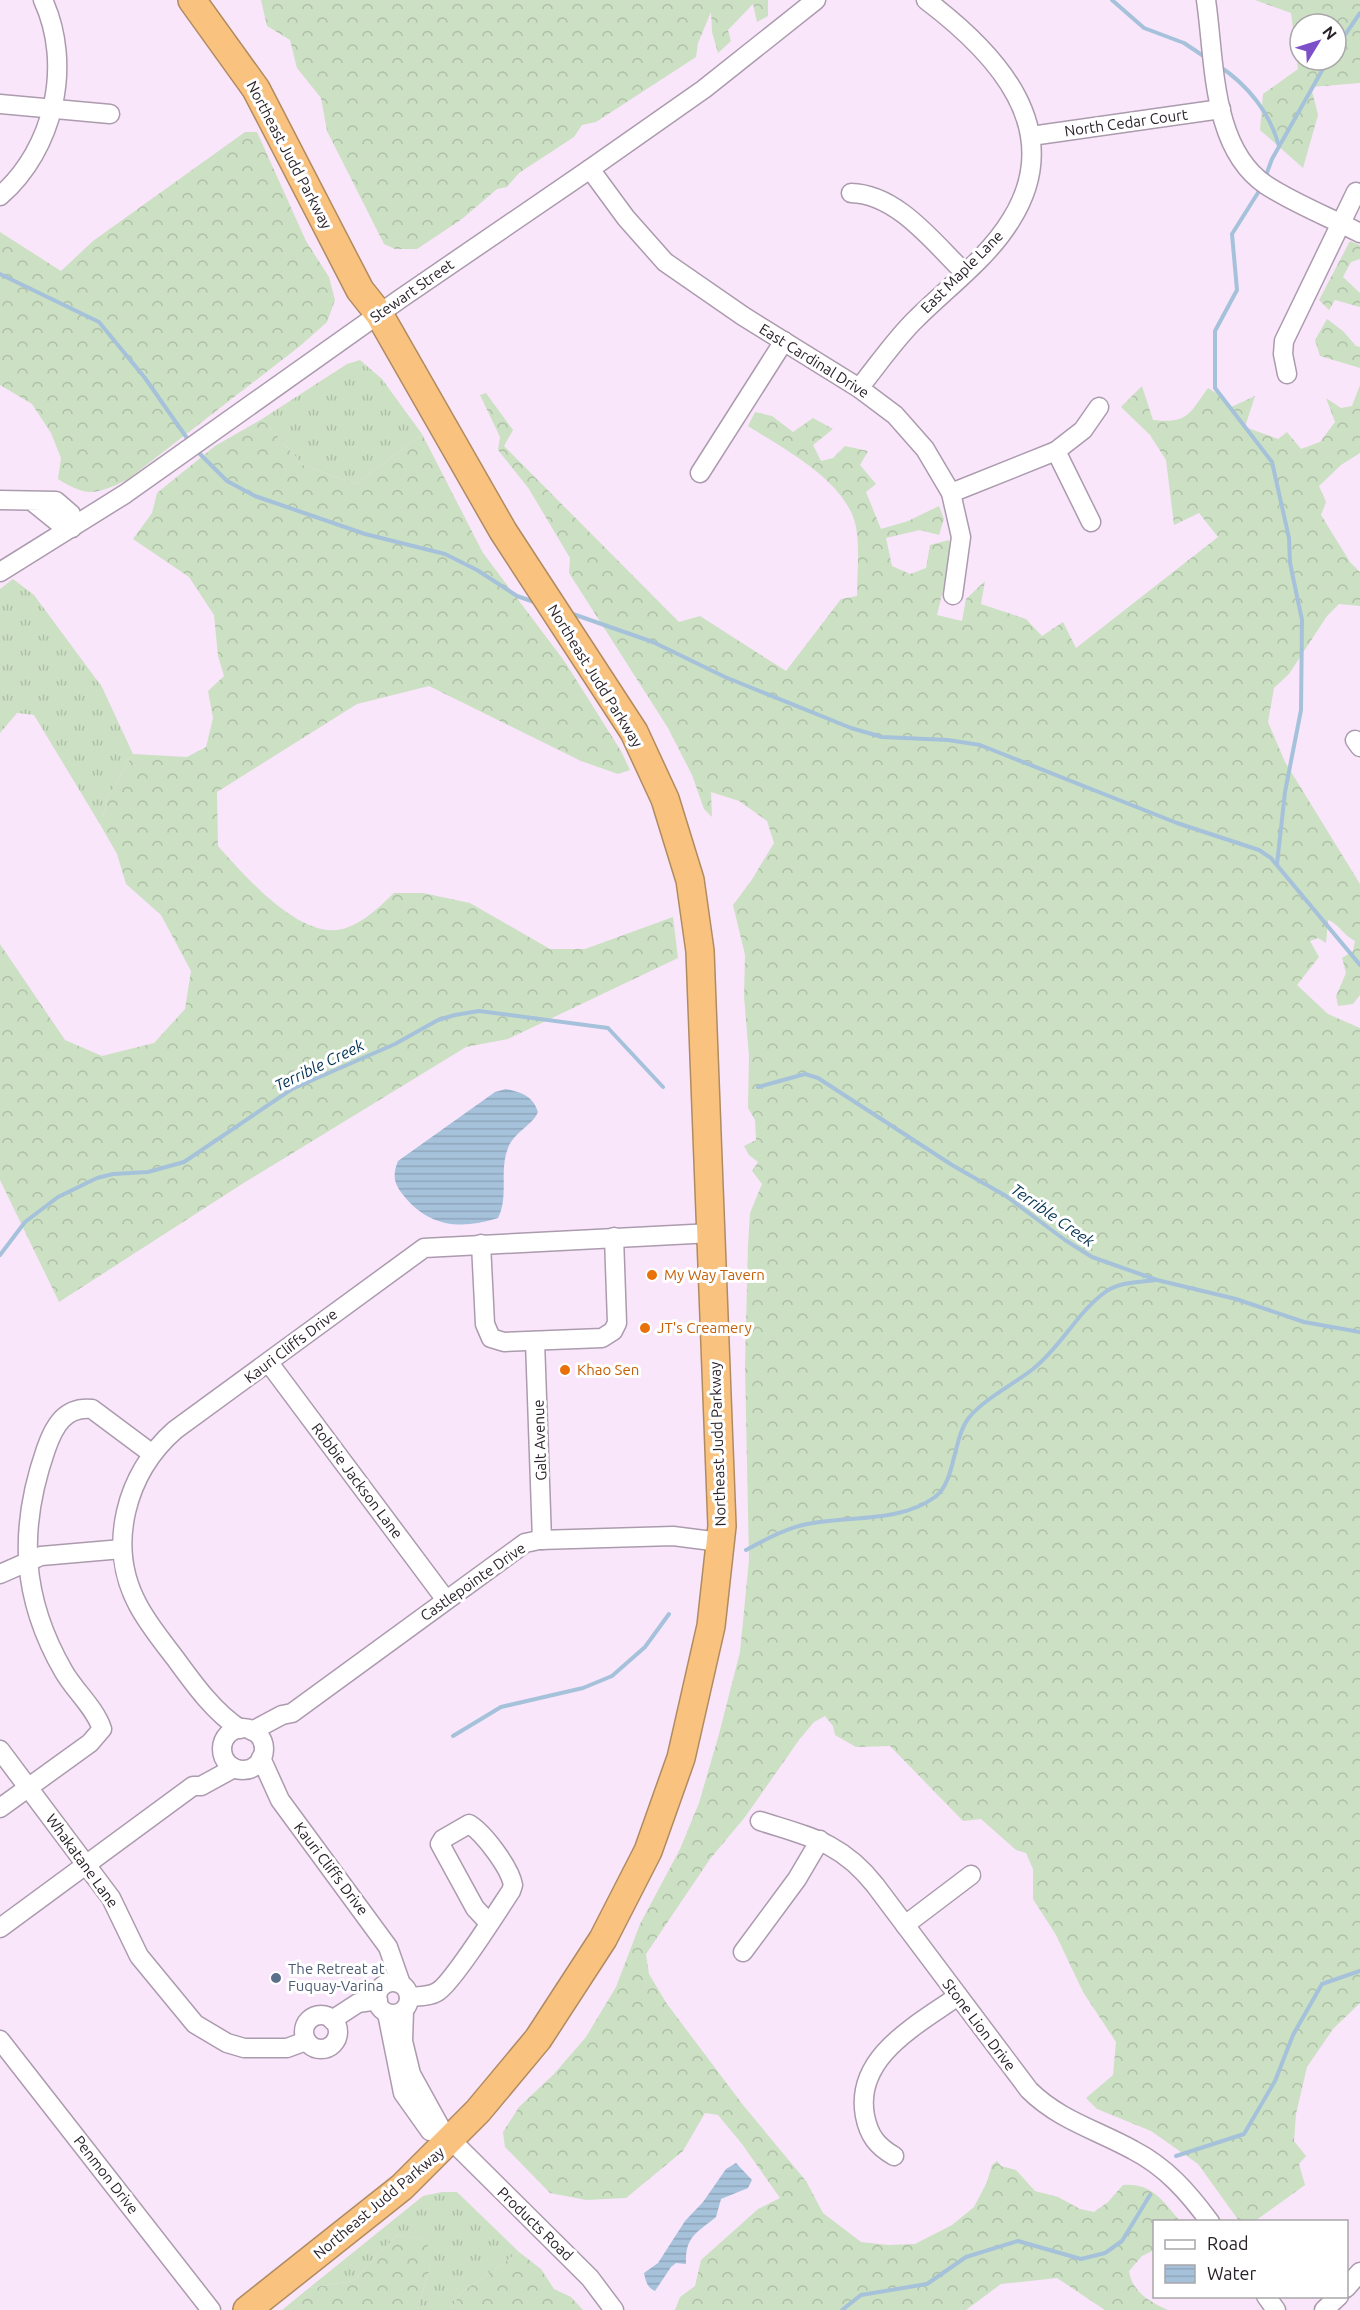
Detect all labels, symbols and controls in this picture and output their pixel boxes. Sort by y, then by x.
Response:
north arrow [1288,12,1348,72]
text: N [1319,23,1341,43]
street label: Northeast Judd Parkway [243,78,336,232]
street label: North Cedar Court [1063,105,1189,140]
street label: East Maple Lane [917,227,1006,316]
street label: Stewart Street [367,255,457,326]
street label: East Cardinal Drive [756,320,872,401]
street label: Northeast Judd Parkway [545,601,646,750]
water label: Terrible Creek [271,1035,367,1094]
water label: Terrible Creek [1008,1180,1099,1251]
place label: My Way Tavern [664,1266,765,1283]
marker: My Way Tavern [645,1268,659,1282]
street label: Kauri Cliffs Drive [241,1305,340,1386]
place label: JT's Creamery [657,1319,752,1336]
marker: JT's Creamery [638,1321,652,1335]
place label: Khao Sen [577,1361,639,1378]
street label: Northeast Judd Parkway [706,1361,729,1527]
marker: Khao Sen [558,1363,572,1377]
street label: Galt Avenue [530,1399,549,1481]
street label: Robbie Jackson Lane [308,1420,406,1542]
street label: Castlepointe Drive [417,1539,529,1624]
street label: Whakatane Lane [43,1811,122,1911]
street label: Kauri Cliffs Drive [291,1819,372,1918]
place label: The Retreat at Fuquay-Varina [288,1960,385,1994]
marker: The Retreat at Fuquay-Varina [269,1971,283,1985]
street label: Stone Lion Drive [939,1976,1019,2074]
street label: Penmon Drive [71,2132,142,2217]
street label: Northeast Judd Parkway [310,2143,447,2262]
street label: Products Road [494,2183,577,2264]
legend [1153,2220,1348,2298]
text: Road [1207,2233,1249,2253]
text: Water [1207,2263,1257,2283]

